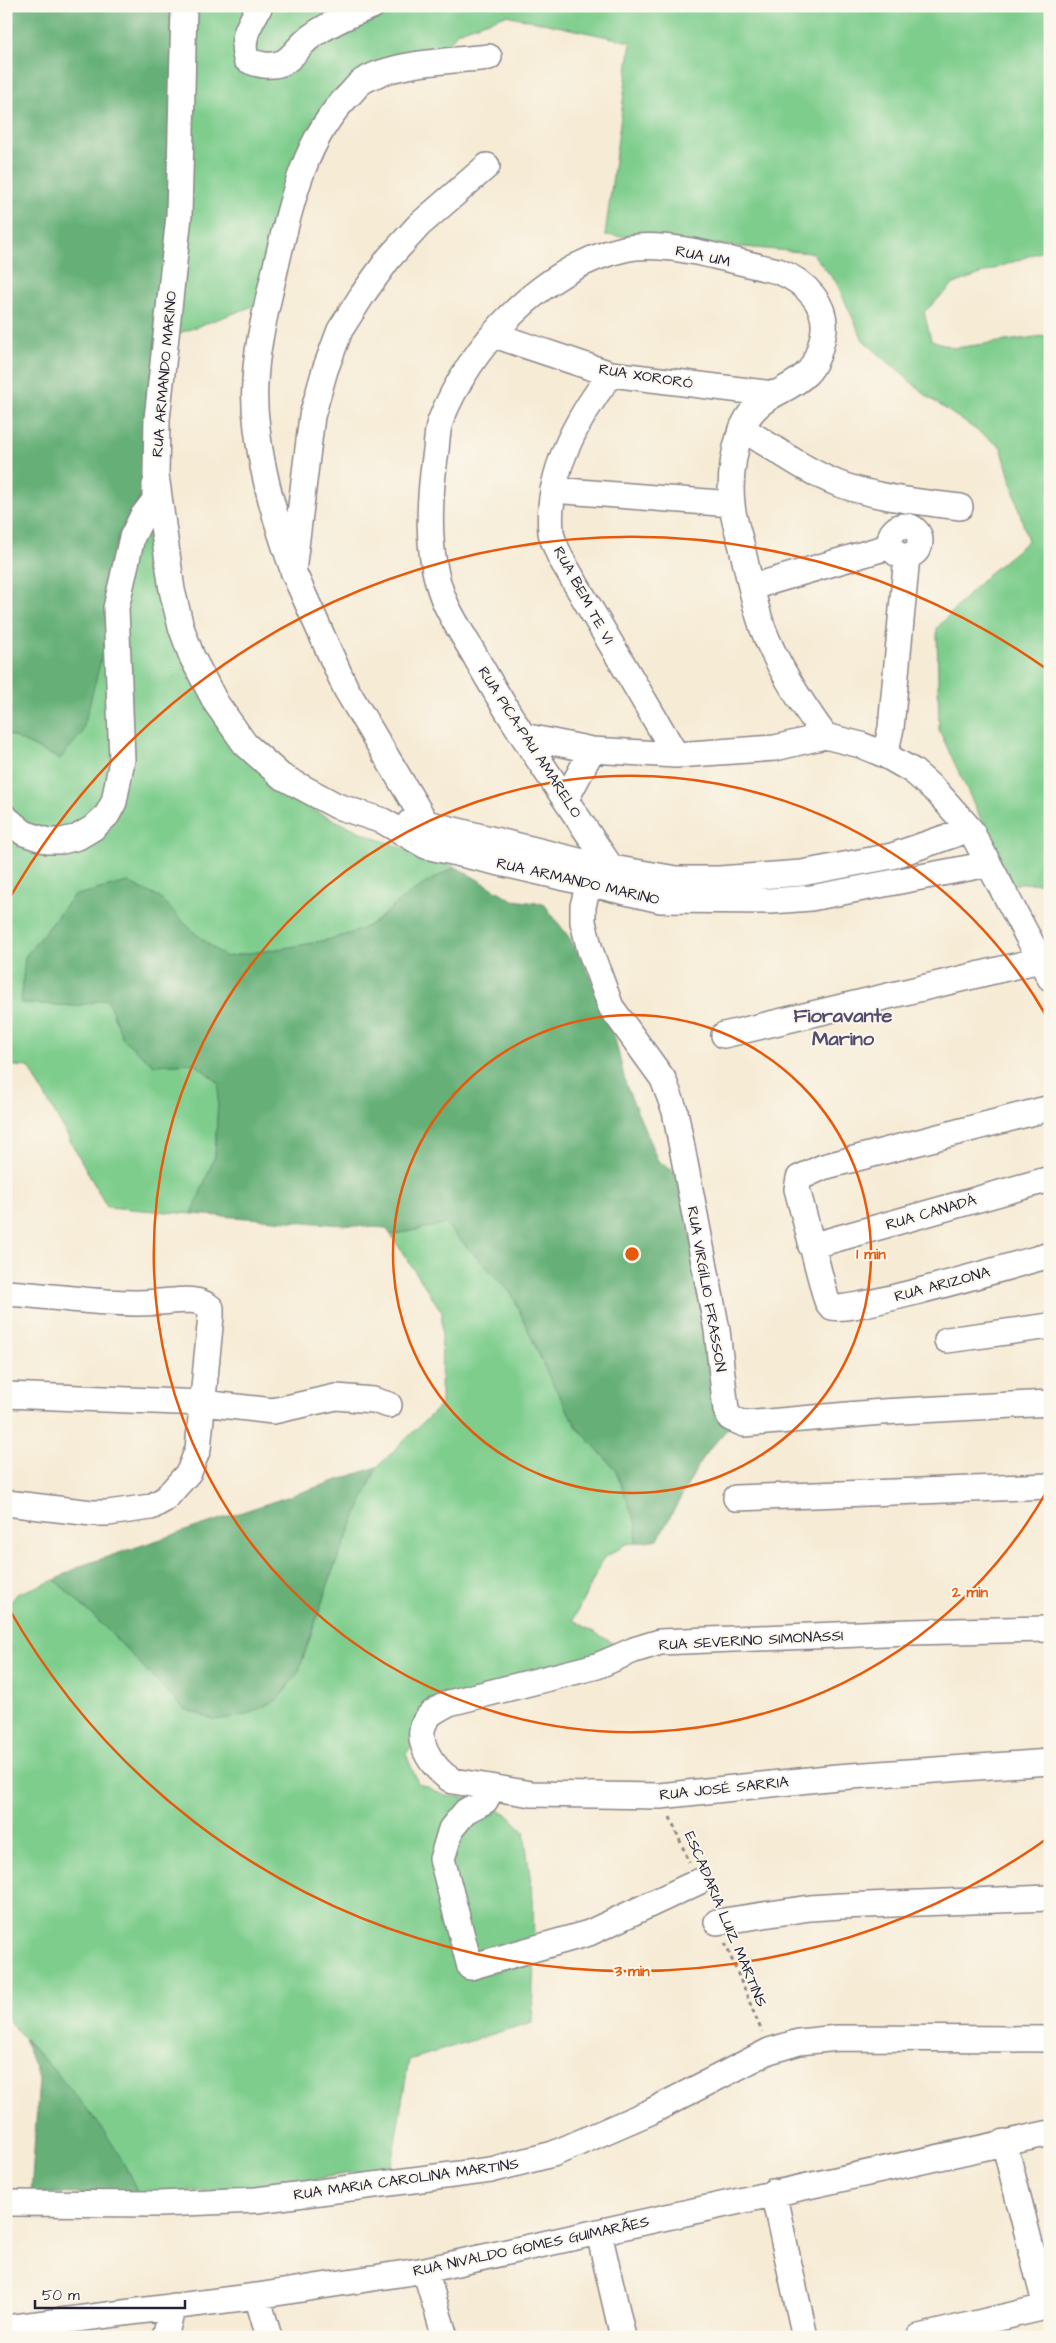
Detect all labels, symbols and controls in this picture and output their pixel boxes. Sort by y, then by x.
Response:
street label: RUA UM [674,240,732,273]
street label: RUA ARMANDO MARINO [147,290,182,458]
street label: RUA XORORÓ [597,359,695,394]
street label: RUA BEM TE VI [548,543,619,648]
street label: RUA PICA-PAU AMARELO [473,662,587,822]
street label: RUA ARMANDO MARINO [494,853,661,910]
district label: Fioravante Marino [794,1002,893,1053]
street label: RUA CANADÁ [883,1189,979,1235]
street label: RUA VIRGÍLIO FRASSON [682,1205,731,1374]
text: 1 min [856,1244,886,1265]
centre of rings [623,1245,641,1263]
street label: RUA ARIZONA [892,1262,993,1307]
text: 2 min [951,1582,989,1603]
street label: RUA SEVERINO SIMONASSI [658,1625,844,1656]
street label: RUA JOSÉ SARRIA [658,1771,790,1806]
street label: ESCADARIA LUIZ MARTINS [679,1828,772,2011]
text: 3 min [613,1961,650,1982]
street label: RUA MARIA CAROLINA MARTINS [292,2153,520,2206]
street label: RUA NIVALDO GOMES GUIMARÃES [411,2211,651,2282]
scale bar [35,2278,185,2310]
text: 50 m [42,2285,80,2306]

